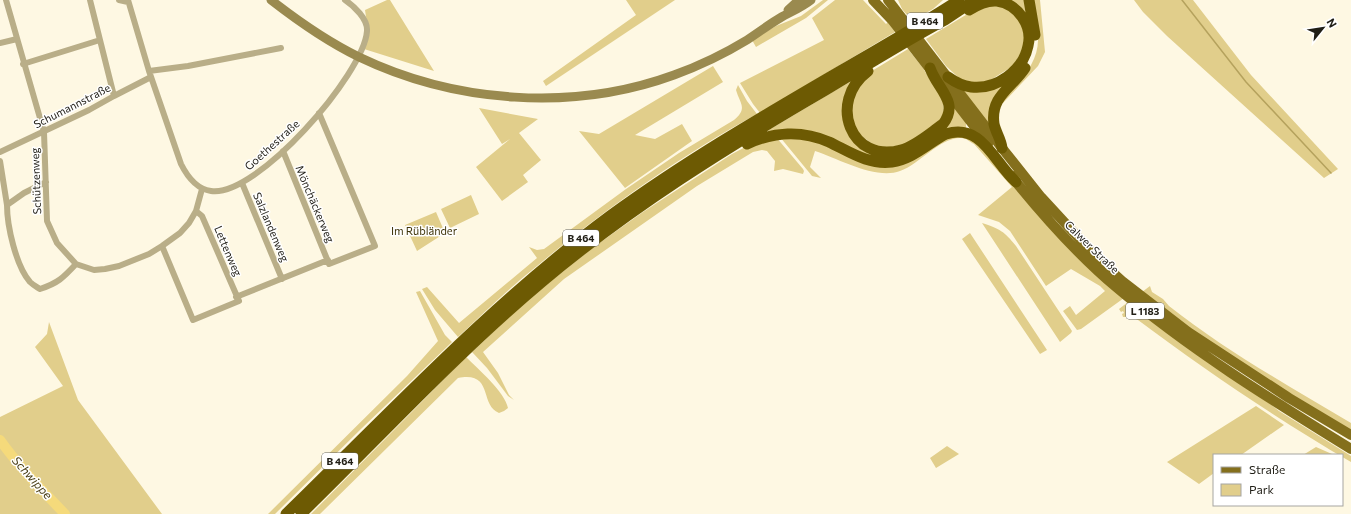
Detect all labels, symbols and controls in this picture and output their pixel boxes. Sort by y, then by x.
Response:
north arrow [1303,8,1343,48]
road number: B 464 [907,13,943,29]
text: N [1324,16,1340,30]
street label: Schumannstraße [31,81,112,130]
street label: Goethestraße [242,117,302,173]
street label: Schützenweg [28,147,43,215]
street label: Mönchäckerweg [293,163,338,244]
street label: Salzlandenweg [251,190,292,263]
street label: Calwer Straße [1063,218,1122,276]
street label: Lettenweg [212,224,245,278]
park label: Im Rübländer [391,224,458,237]
road number: B 464 [563,230,599,246]
road number: L 1183 [1126,303,1164,319]
water label: Schwippe [10,453,56,502]
road number: B 464 [322,453,358,469]
legend [1213,454,1343,506]
text: Straße [1249,462,1285,476]
text: Park [1249,482,1275,496]

